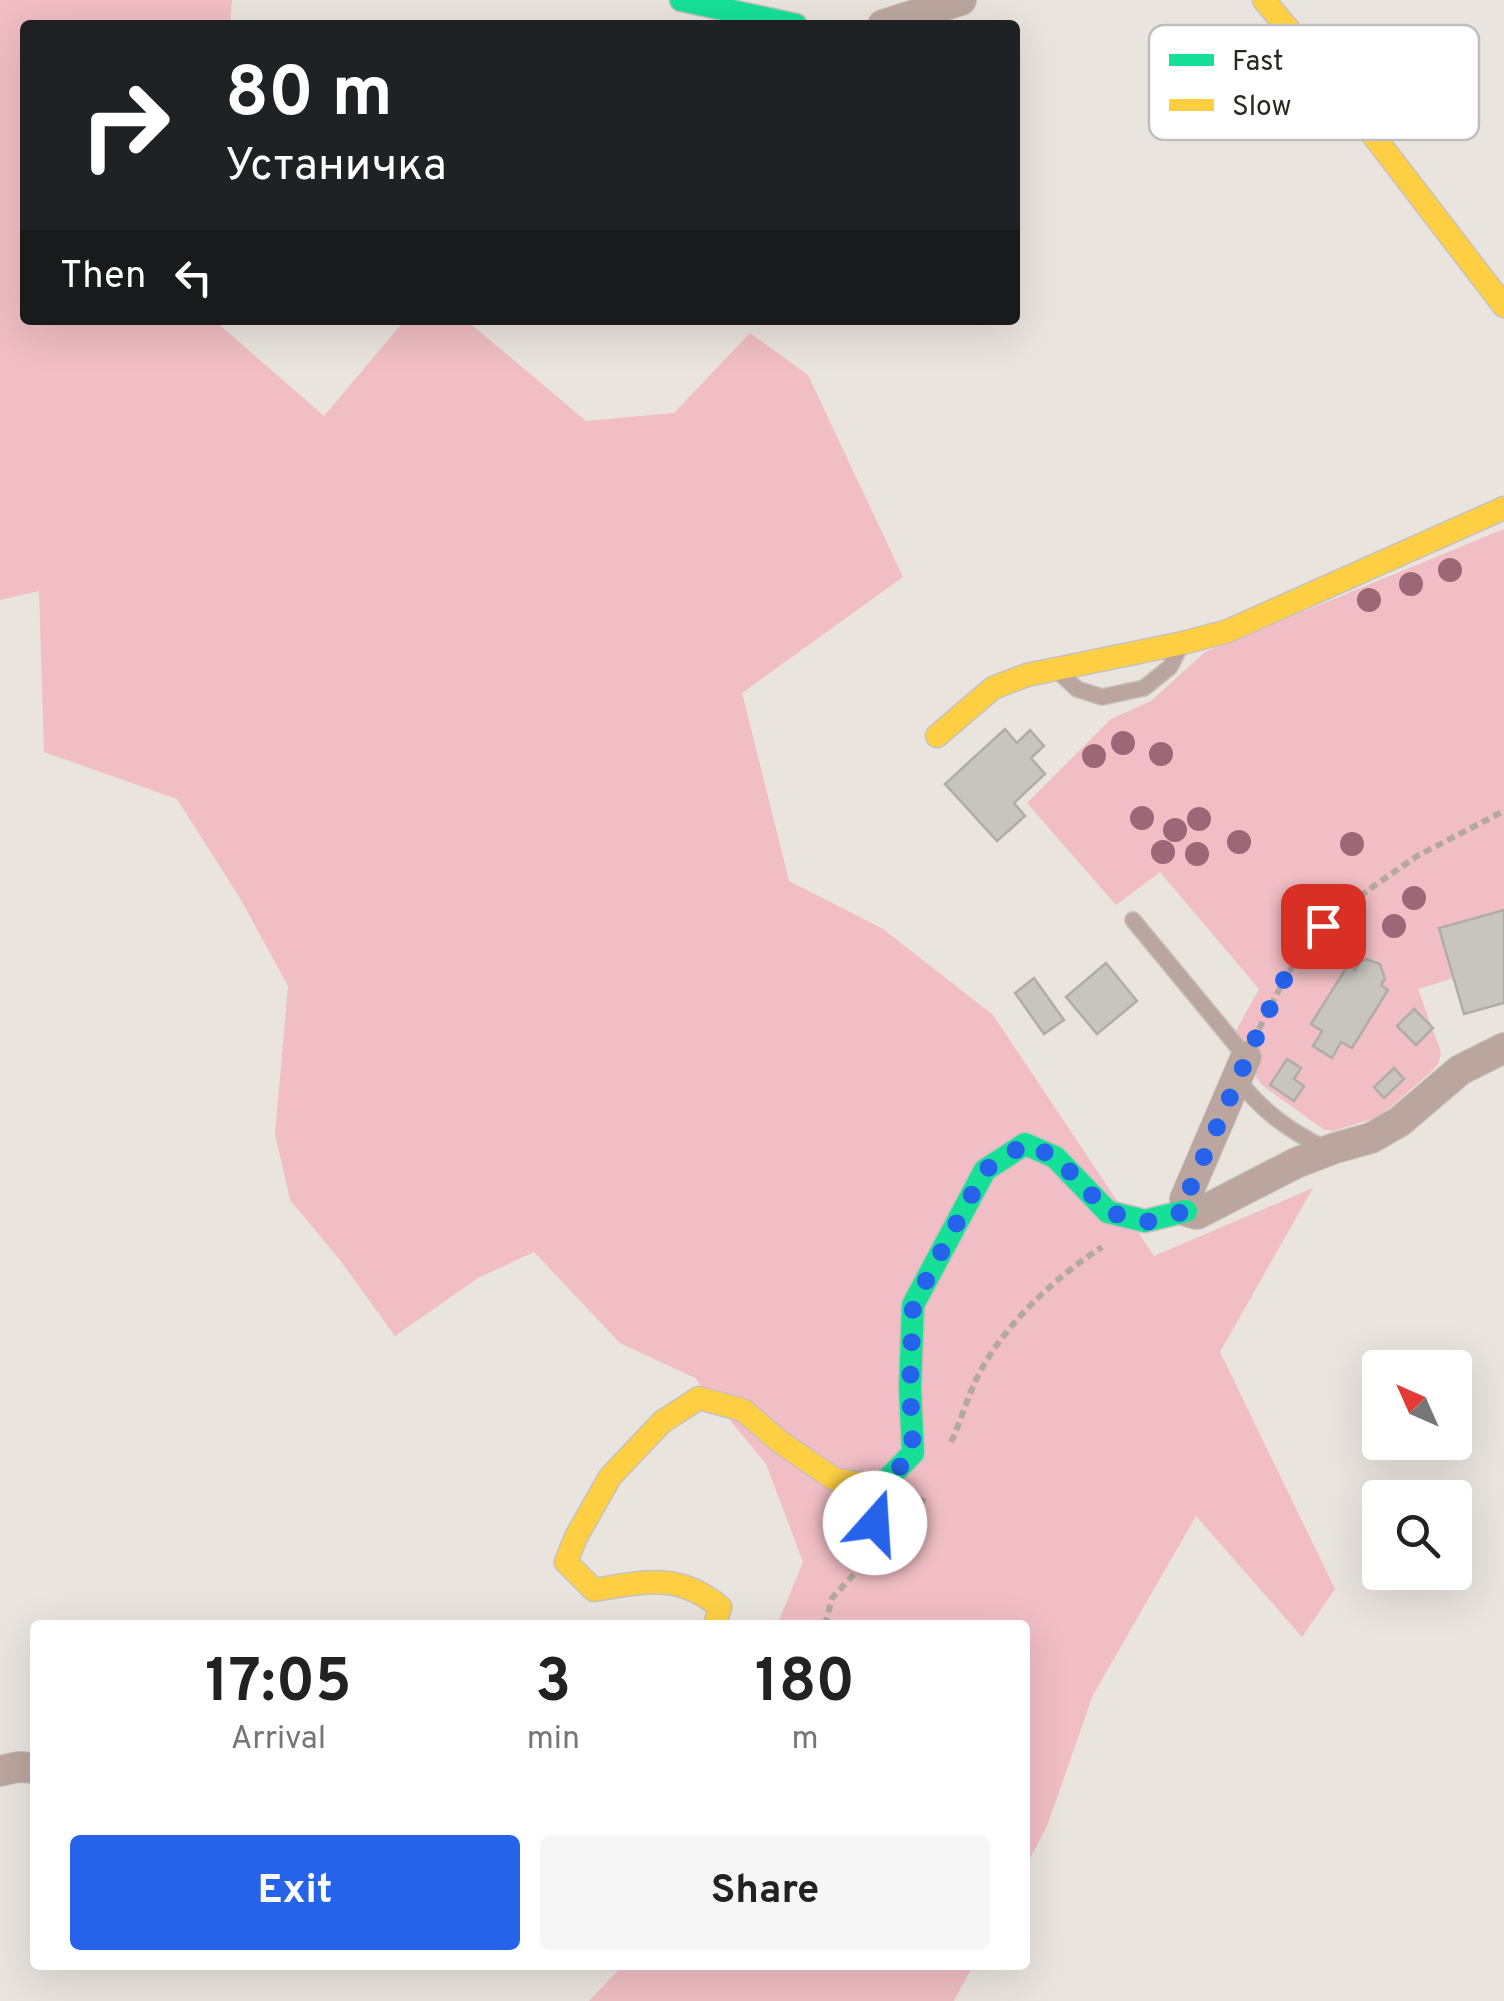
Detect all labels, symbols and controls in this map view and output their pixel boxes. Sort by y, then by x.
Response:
legend [1149,25,1479,140]
text: Fast [1232,45,1284,81]
text: 80 m [225,52,393,141]
icon: right [60,60,190,190]
text: Slow [1232,90,1291,126]
text: Устаничка [225,139,447,196]
icon: left [166,250,221,305]
text: Then [60,253,146,302]
pin [1281,884,1366,969]
icon: arrive [1296,899,1351,954]
north arrow [1362,1350,1472,1460]
map controls [1362,1350,1472,1590]
position arrow [823,1471,927,1575]
button: search [1362,1480,1472,1590]
text: 17:05 [205,1647,352,1723]
text: 3 [535,1647,571,1723]
text: 180 [755,1647,855,1723]
text: Arrival [231,1720,326,1760]
text: min [527,1720,580,1760]
text: m [791,1720,818,1760]
button: Exit [70,1835,520,1950]
button: Share [540,1835,990,1950]

